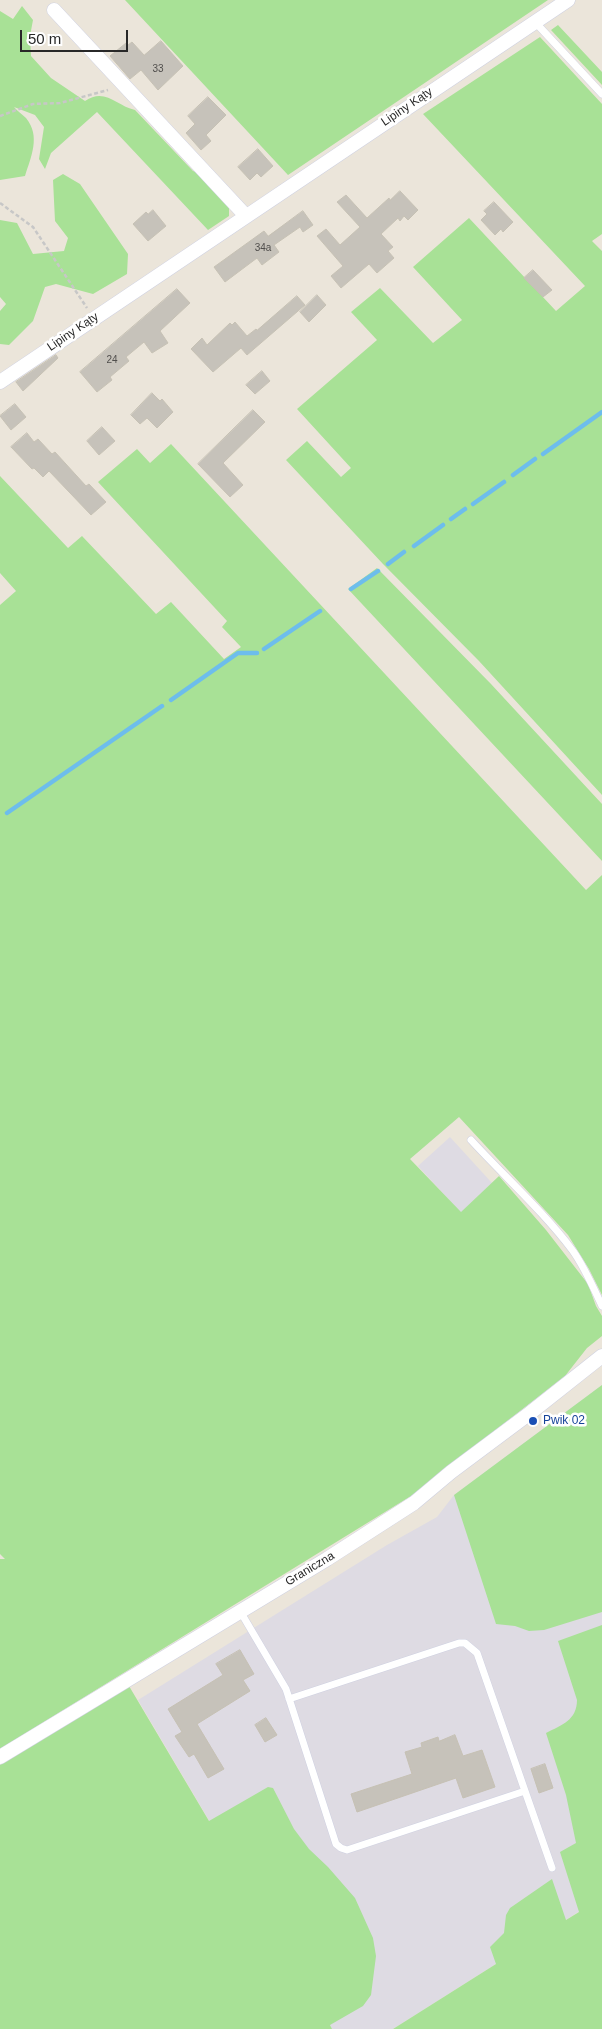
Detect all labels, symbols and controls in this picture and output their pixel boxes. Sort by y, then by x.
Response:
scale bar [22,20,130,52]
text: 50 m [28,30,61,47]
house number: 33 [152,63,164,75]
street label: Lipiny Kąty [379,85,435,129]
house number: 34a [255,242,271,254]
street label: Lipiny Kąty [45,310,101,354]
house number: 24 [106,354,118,366]
place label: Pwik 02 [543,1414,585,1428]
marker: Pwik 02 [527,1415,539,1427]
street label: Graniczna [283,1549,337,1589]

